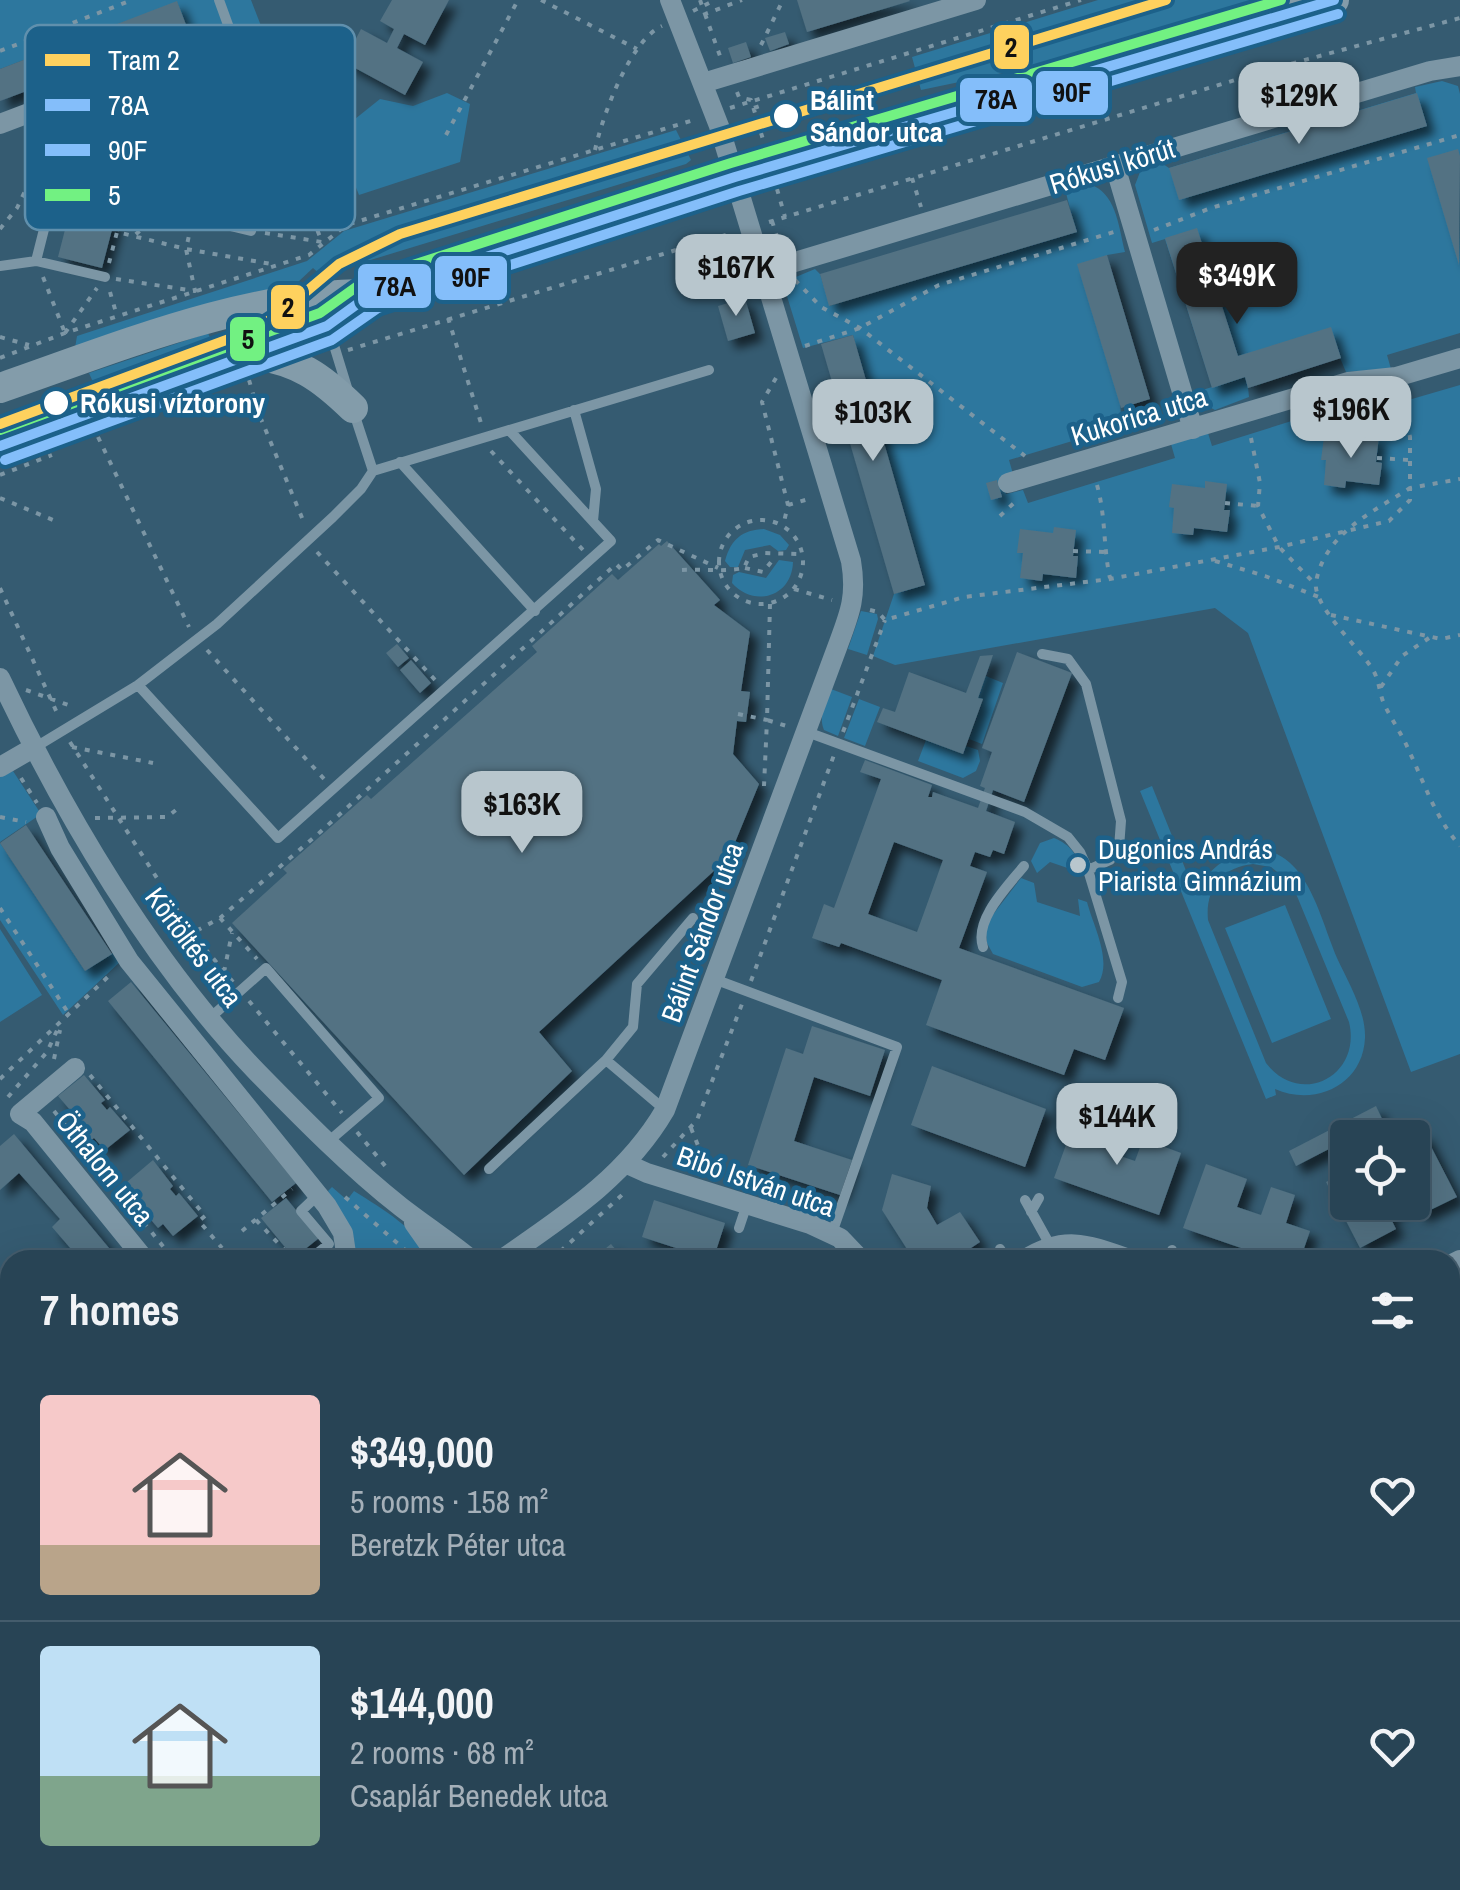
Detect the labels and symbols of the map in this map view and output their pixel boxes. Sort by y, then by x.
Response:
line badge: 2 [992,23,1031,71]
legend [25,25,355,230]
text: 2 [1005,28,1017,66]
text: Tram 2 [108,41,180,79]
pin: $129K [1229,62,1369,147]
line badge: 90F [1034,69,1110,117]
text: 90F [1052,73,1092,111]
line badge: 78A [958,76,1034,124]
text: 78A [975,80,1017,118]
place label: Bálint Sándor utca [810,81,943,151]
text: 78A [108,86,150,124]
marker: Bálint Sándor utca [771,101,801,131]
street label: Rókusi körút [1045,129,1179,203]
text: 90F [108,131,148,169]
text: 5 [108,176,121,214]
pin: $167K [666,234,806,319]
pin: $349K [1167,242,1307,327]
line badge: 90F [433,254,509,302]
text: 90F [451,258,491,296]
line badge: 78A [356,262,433,310]
text: 78A [374,267,416,305]
line badge: 2 [269,283,307,331]
text: 2 [282,288,294,326]
line badge: 5 [228,315,267,363]
text: 5 [242,320,255,358]
pin: $196K [1281,376,1421,461]
street label: Kukorica utca [1066,377,1212,455]
pin: $103K [803,379,943,464]
place label: Rókusi víztorony [80,384,265,422]
marker: Rókusi víztorony [41,388,71,418]
pin: $163K [452,771,592,856]
place label: Dugonics András Piarista Gimnázium [1098,830,1302,900]
street label: Bálint Sándor utca [652,837,752,1027]
marker: Dugonics András Piarista Gimnázium [1067,854,1089,876]
street label: Körtöltés utca [137,879,252,1015]
pin: $144K [1047,1083,1187,1168]
street label: Öthalom utca [47,1103,163,1233]
street label: Bibó István utca [672,1136,840,1226]

